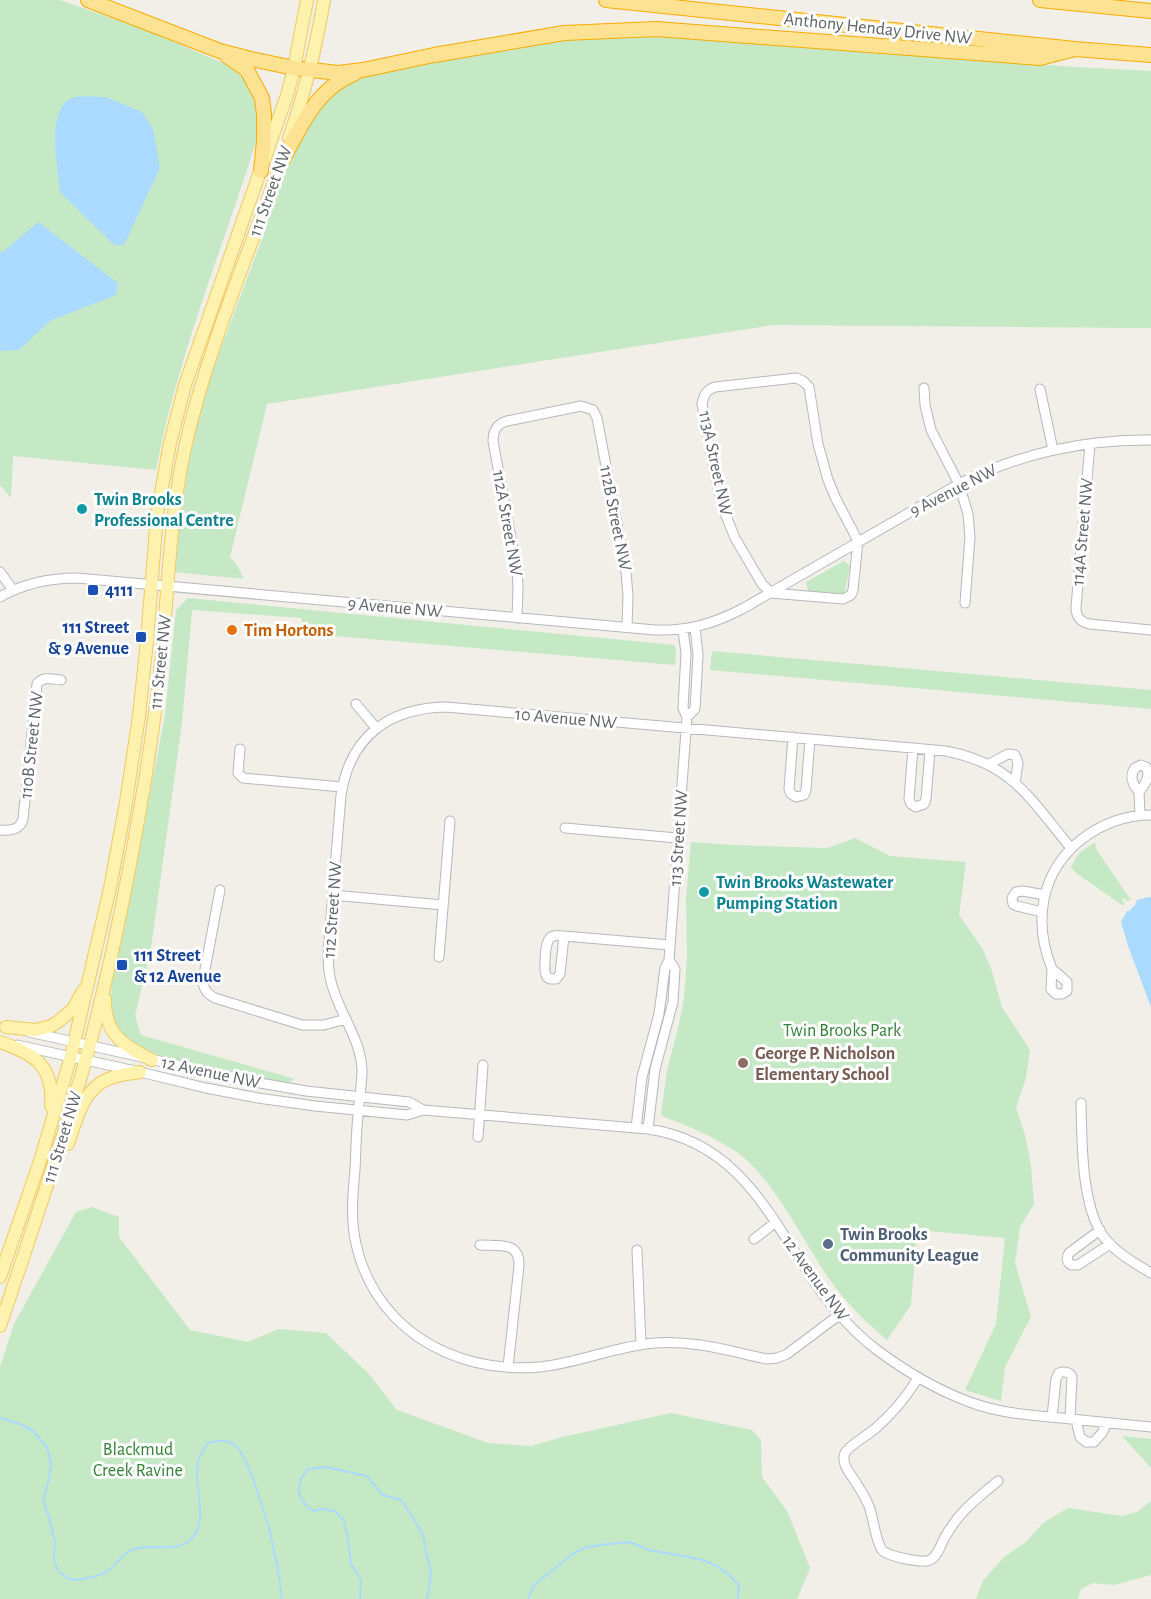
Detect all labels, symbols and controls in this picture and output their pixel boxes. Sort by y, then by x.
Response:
street label: Anthony Henday Drive NW [783,10,973,48]
street label: 111 Street NW [246,144,296,239]
street label: 113A Street NW [695,409,735,517]
street label: 9 Avenue NW [907,461,1000,520]
street label: 112B Street NW [596,464,634,572]
street label: 112A Street NW [489,469,525,578]
street label: 114A Street NW [1069,478,1097,587]
place label: Twin Brooks Professional Centre [94,491,234,530]
marker: Twin Brooks Professional Centre [75,502,89,516]
place label: 4111 [105,582,134,600]
marker: 4111 [86,583,100,597]
street label: 9 Avenue NW [347,595,443,621]
street label: 111 Street NW [147,614,175,710]
place label: 111 Street & 9 Avenue [48,619,129,658]
place label: Tim Hortons [244,622,334,640]
marker: Tim Hortons [225,623,239,637]
marker: 111 Street & 9 Avenue [134,630,148,644]
street label: 110B Street NW [17,690,47,800]
street label: 10 Avenue NW [514,706,618,732]
street label: 113 Street NW [667,789,691,887]
street label: 112 Street NW [321,861,345,959]
place label: Twin Brooks Wastewater Pumping Station [716,874,894,913]
marker: Twin Brooks Wastewater Pumping Station [697,885,711,899]
place label: 111 Street & 12 Avenue [134,947,221,986]
marker: 111 Street & 12 Avenue [115,958,129,972]
park label: Twin Brooks Park [783,1022,902,1040]
place label: George P. Nicholson Elementary School [755,1045,895,1084]
street label: 12 Avenue NW [160,1054,262,1092]
marker: George P. Nicholson Elementary School [736,1056,750,1070]
street label: 111 Street NW [40,1089,85,1185]
place label: Twin Brooks Community League [840,1226,979,1265]
street label: 12 Avenue NW [778,1232,852,1325]
marker: Twin Brooks Community League [821,1237,835,1251]
park label: Blackmud Creek Ravine [93,1441,183,1480]

